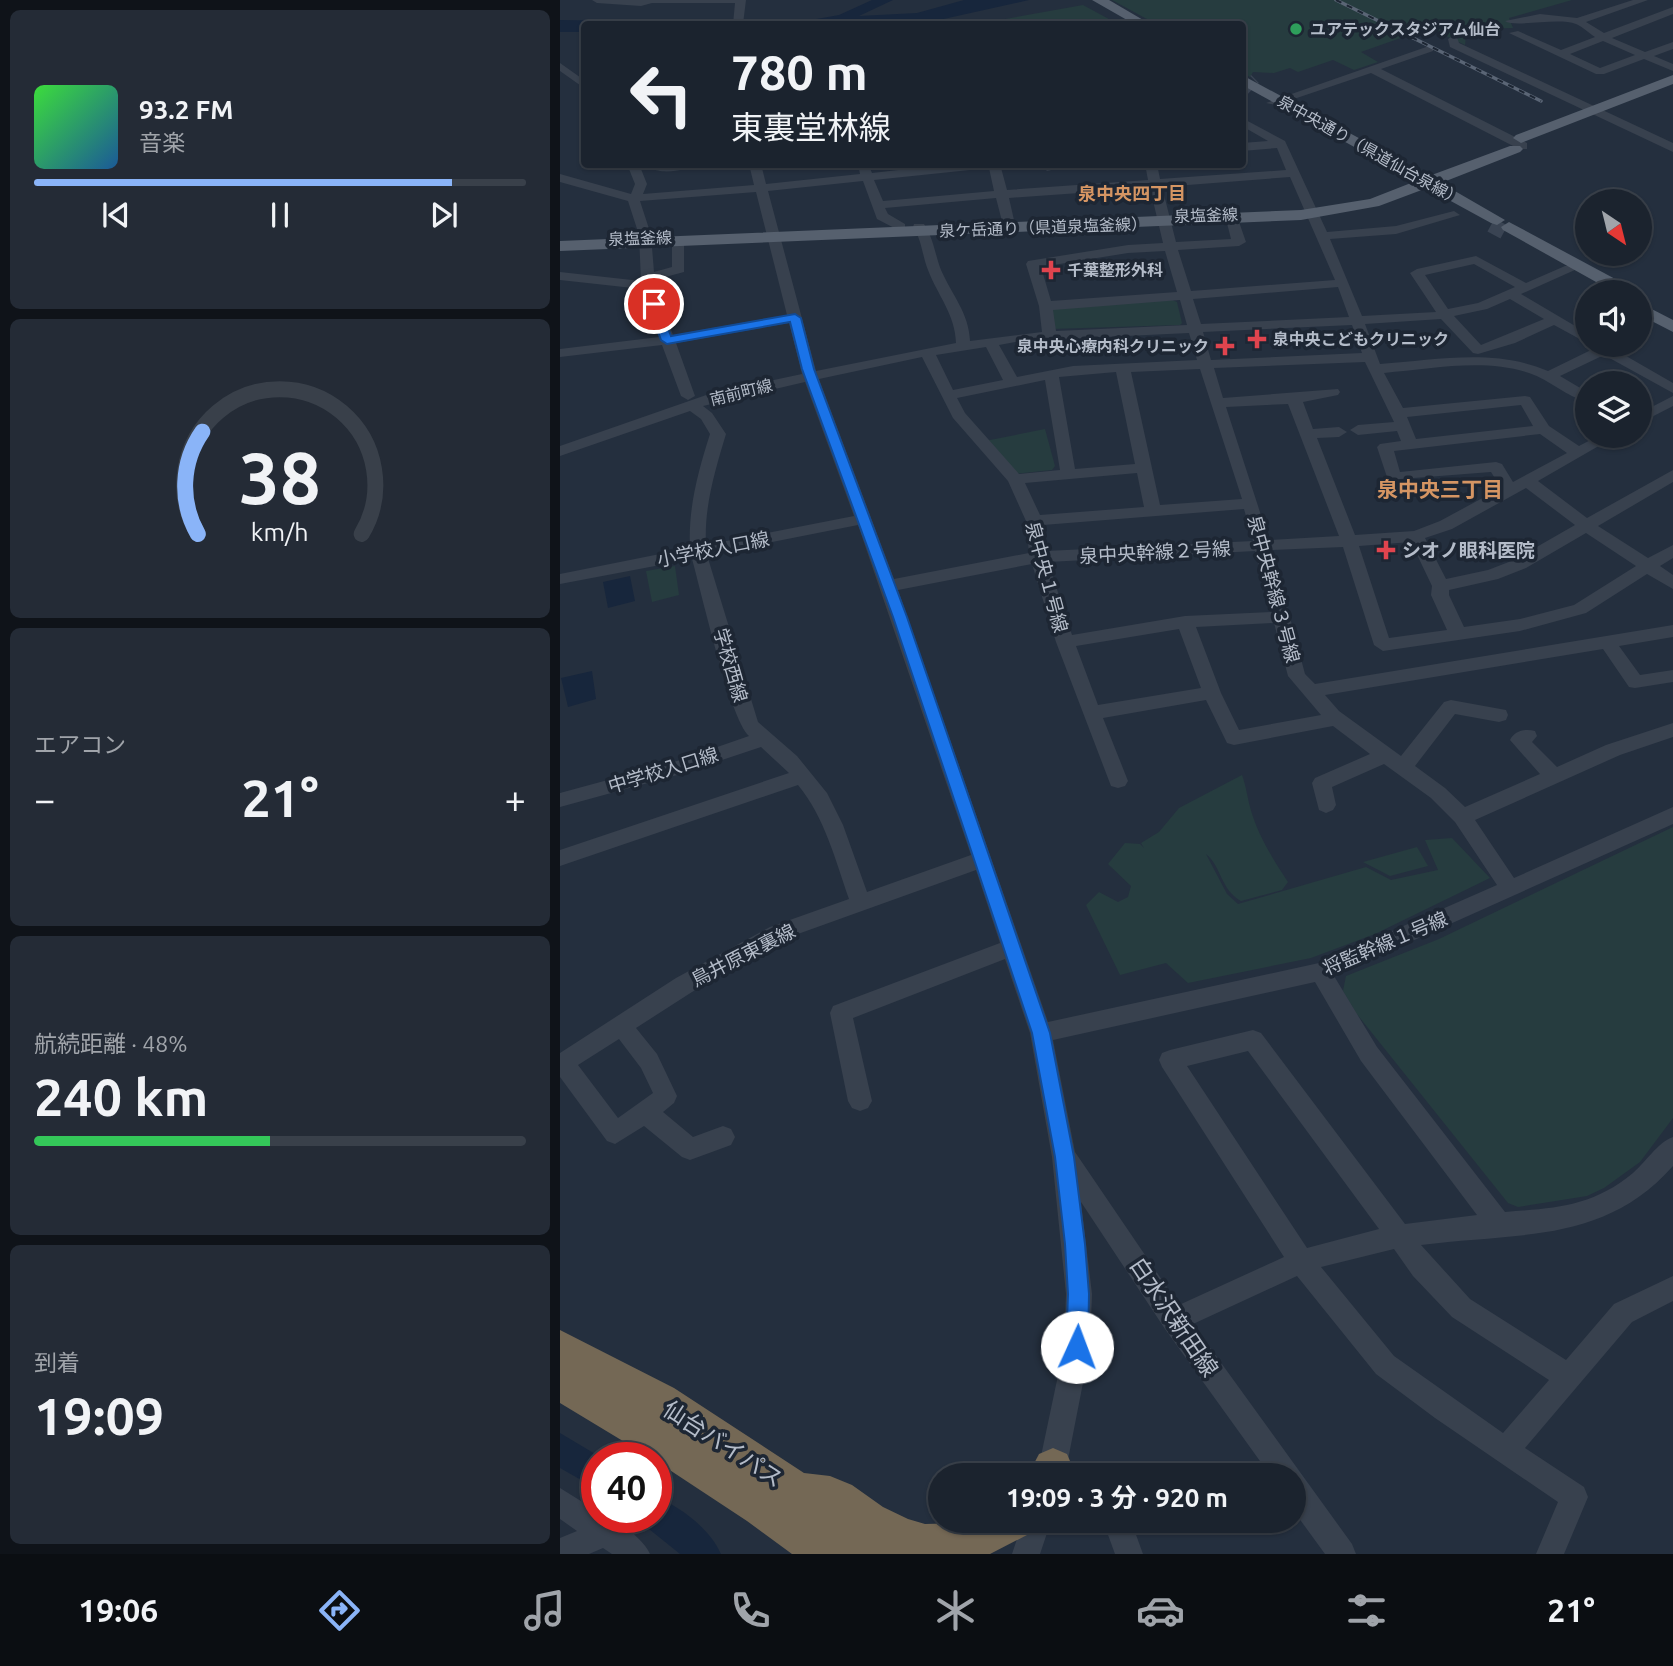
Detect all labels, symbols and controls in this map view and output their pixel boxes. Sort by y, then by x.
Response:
place label: ユアテックスタジアム仙台 [1310,20,1500,38]
marker: ユアテックスタジアム仙台 [1288,21,1304,37]
text: 780 m [731,44,868,99]
icon: left [616,49,707,140]
street label: 泉中央通り（県道仙台泉線） [1275,92,1465,208]
text: 93.2 FM [139,95,233,124]
text: 東裏堂林線 [731,109,891,145]
text: 音楽 [139,130,185,155]
district label: 泉中央四丁目 [1078,183,1186,203]
north arrow [1575,189,1652,266]
map controls [1575,189,1652,448]
icon: previous [97,196,135,234]
icon: pause [261,196,299,234]
icon: next [425,196,463,234]
street label: 泉塩釜線 [1174,205,1238,225]
street label: 泉ケ岳通り（県道泉塩釜線） [939,214,1147,240]
street label: 泉塩釜線 [608,228,672,248]
marker: 千葉整形外科 [1041,260,1061,280]
place label: 千葉整形外科 [1067,261,1163,279]
pin [624,274,684,334]
button: sound [1575,280,1652,357]
icon: arrive [635,285,673,323]
marker: 泉中央こどもクリニック [1247,329,1267,349]
place label: 泉中央こどもクリニック [1273,330,1449,348]
marker: 泉中央心療内科クリニック [1215,336,1235,356]
place label: 泉中央心療内科クリニック [1017,337,1209,355]
button: layers [1575,371,1652,448]
street label: 南前町線 [708,376,774,408]
text: 38 [239,437,321,519]
district label: 泉中央三丁目 [1377,477,1503,501]
street label: 泉中央幹線３号線 [1244,513,1304,665]
text: km/h [251,518,309,546]
street label: 泉中央１号線 [1022,519,1072,635]
street label: 小学校入口線 [655,527,771,571]
street label: 泉中央幹線２号線 [1079,537,1231,567]
place label: シオノ眼科医院 [1402,539,1535,561]
marker: シオノ眼科医院 [1376,540,1396,560]
street label: 学校西線 [710,625,752,705]
text: エアコン [34,732,126,757]
street label: 中学校入口線 [605,743,721,797]
text: 21° [241,769,319,827]
text: − [34,778,55,820]
text: + [505,778,526,820]
street label: 将監幹線１号線 [1319,907,1451,979]
street label: 鳥井原東裏線 [687,919,799,991]
text: 航続距離 · 48% [34,1031,187,1056]
text: 240 km [34,1068,208,1126]
street label: 白水沢新田線 [1125,1253,1223,1381]
position arrow [1040,1310,1114,1384]
text: 到着 [34,1350,80,1375]
text: 19:09 [34,1387,164,1445]
street label: 仙台バイパス [659,1396,788,1492]
speed limit sign: 40 [581,1442,672,1533]
text: 19:09 · 3 分 · 920 m [1006,1483,1228,1512]
icon: directions [315,1586,364,1635]
icon: music [520,1586,569,1635]
icon: phone [726,1586,775,1635]
icon: climate [931,1586,980,1635]
icon: car [1136,1586,1185,1635]
icon: filters [1342,1586,1391,1635]
text: 19:06 [78,1592,158,1628]
text: 21° [1547,1592,1595,1628]

